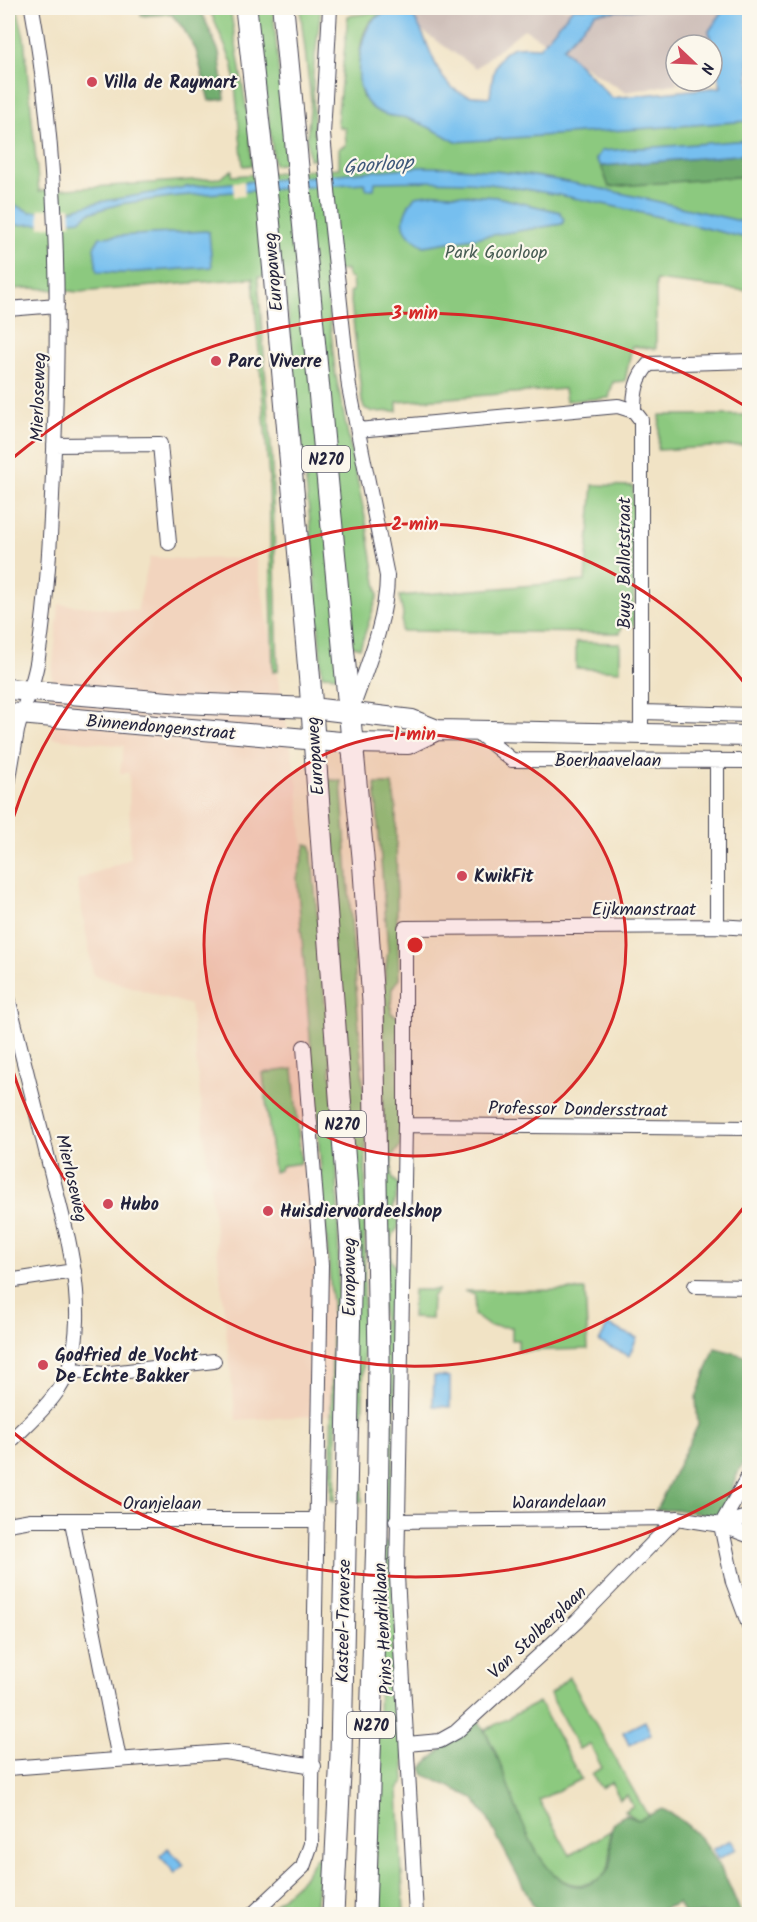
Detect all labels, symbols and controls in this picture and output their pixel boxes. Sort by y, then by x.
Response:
north arrow [664,33,724,93]
text: N [693,59,720,78]
place label: Villa de Raymart [104,69,238,98]
marker: Villa de Raymart [85,75,99,89]
water label: Goorloop [342,147,416,184]
street label: Europaweg [257,231,292,313]
park label: Park Goorloop [445,239,548,268]
text: 3 min [391,300,438,329]
place label: Parc Viverre [228,348,322,377]
street label: Mierloseweg [23,352,56,442]
marker: Parc Viverre [209,354,223,368]
road number: N270 [302,446,350,472]
street label: Buys Ballotstraat [611,496,640,629]
text: 2 min [392,511,438,540]
street label: Binnendongenstraat [85,708,238,750]
street label: Europaweg [299,715,334,796]
text: 1 min [394,721,436,750]
street label: Boerhaavelaan [555,747,661,776]
place label: KwikFit [474,863,535,892]
marker: KwikFit [455,869,469,883]
street label: Eijkmanstraat [592,896,697,925]
centre of rings [405,935,425,955]
street label: Professor Dondersstraat [488,1094,669,1127]
road number: N270 [318,1111,366,1137]
street label: Mierloseweg [46,1131,95,1225]
place label: Hubo [120,1191,159,1220]
marker: Hubo [101,1197,115,1211]
place label: Huisdiervoordeelshop [280,1198,443,1227]
marker: Huisdiervoordeelshop [261,1204,275,1218]
street label: Europaweg [336,1237,365,1317]
place label: Godfried de Vocht De Echte Bakker [55,1342,199,1392]
marker: Godfried de Vocht De Echte Bakker [36,1358,50,1372]
street label: Warandelaan [512,1488,607,1519]
street label: Oranjelaan [123,1490,201,1519]
street label: Kasteel-Traverse [329,1559,360,1683]
street label: Prins Hendriklaan [367,1562,402,1696]
street label: Van Stolberglaan [482,1579,594,1687]
road number: N270 [347,1712,395,1738]

